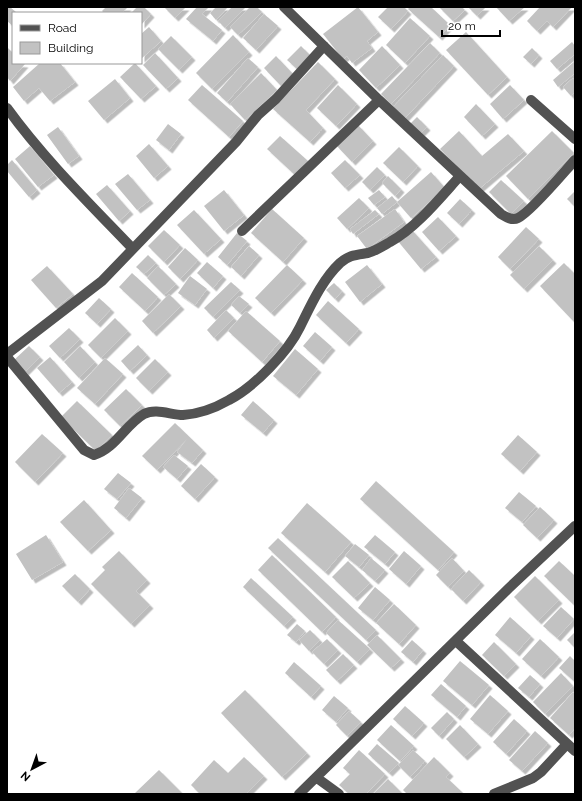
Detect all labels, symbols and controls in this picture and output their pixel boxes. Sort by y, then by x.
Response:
legend [12,12,142,64]
scale bar [442,12,500,38]
text: 20 m [448,19,476,33]
text: Road [48,21,77,35]
text: Building [48,41,94,55]
north arrow [12,749,52,789]
text: N [18,769,33,784]

